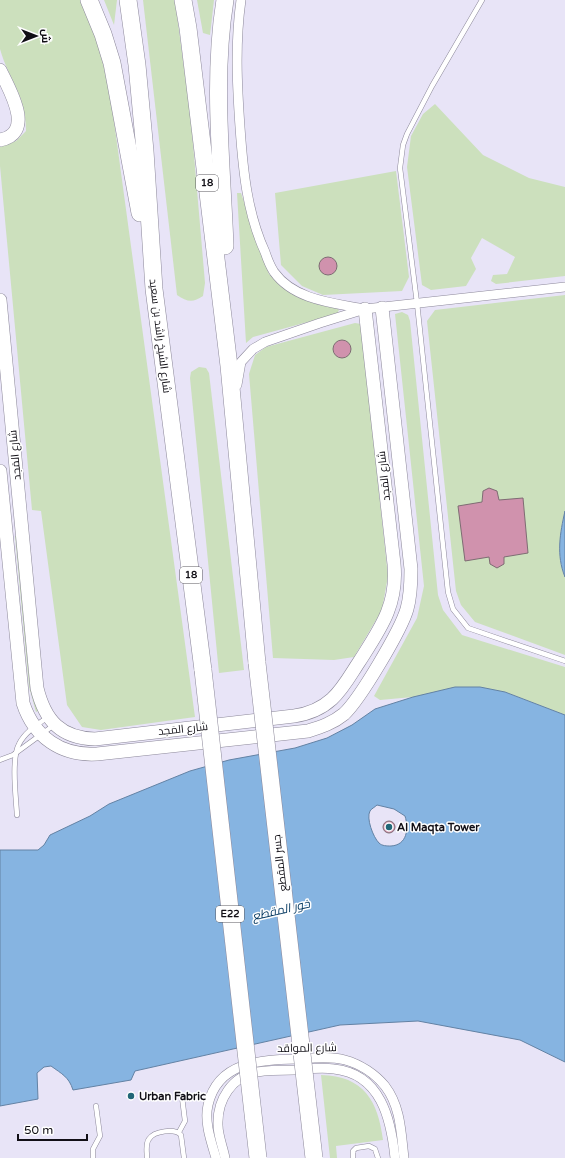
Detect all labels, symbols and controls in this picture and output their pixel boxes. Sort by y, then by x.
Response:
north arrow [16,16,56,56]
text: ش [39,29,52,43]
road number: 18 [196,175,218,191]
street label: شارع الشيخ راشد بن سعيد [146,278,173,394]
street label: شارع المَجد [6,429,25,481]
street label: شارع المَجد [375,450,394,502]
road number: 18 [180,567,202,583]
street label: شارع المَجد [157,720,209,739]
place label: Al Maqta Tower [397,821,480,835]
marker: Al Maqta Tower [384,822,394,832]
street label: جسر المقطع [270,834,291,892]
water label: خور المقطع [250,896,313,925]
road number: E22 [216,906,244,922]
street label: شارع المواقد [277,1041,337,1056]
place label: Urban Fabric [139,1090,206,1103]
marker: Urban Fabric [126,1091,136,1101]
scale bar [18,1116,87,1142]
text: 50 m [24,1123,53,1137]

